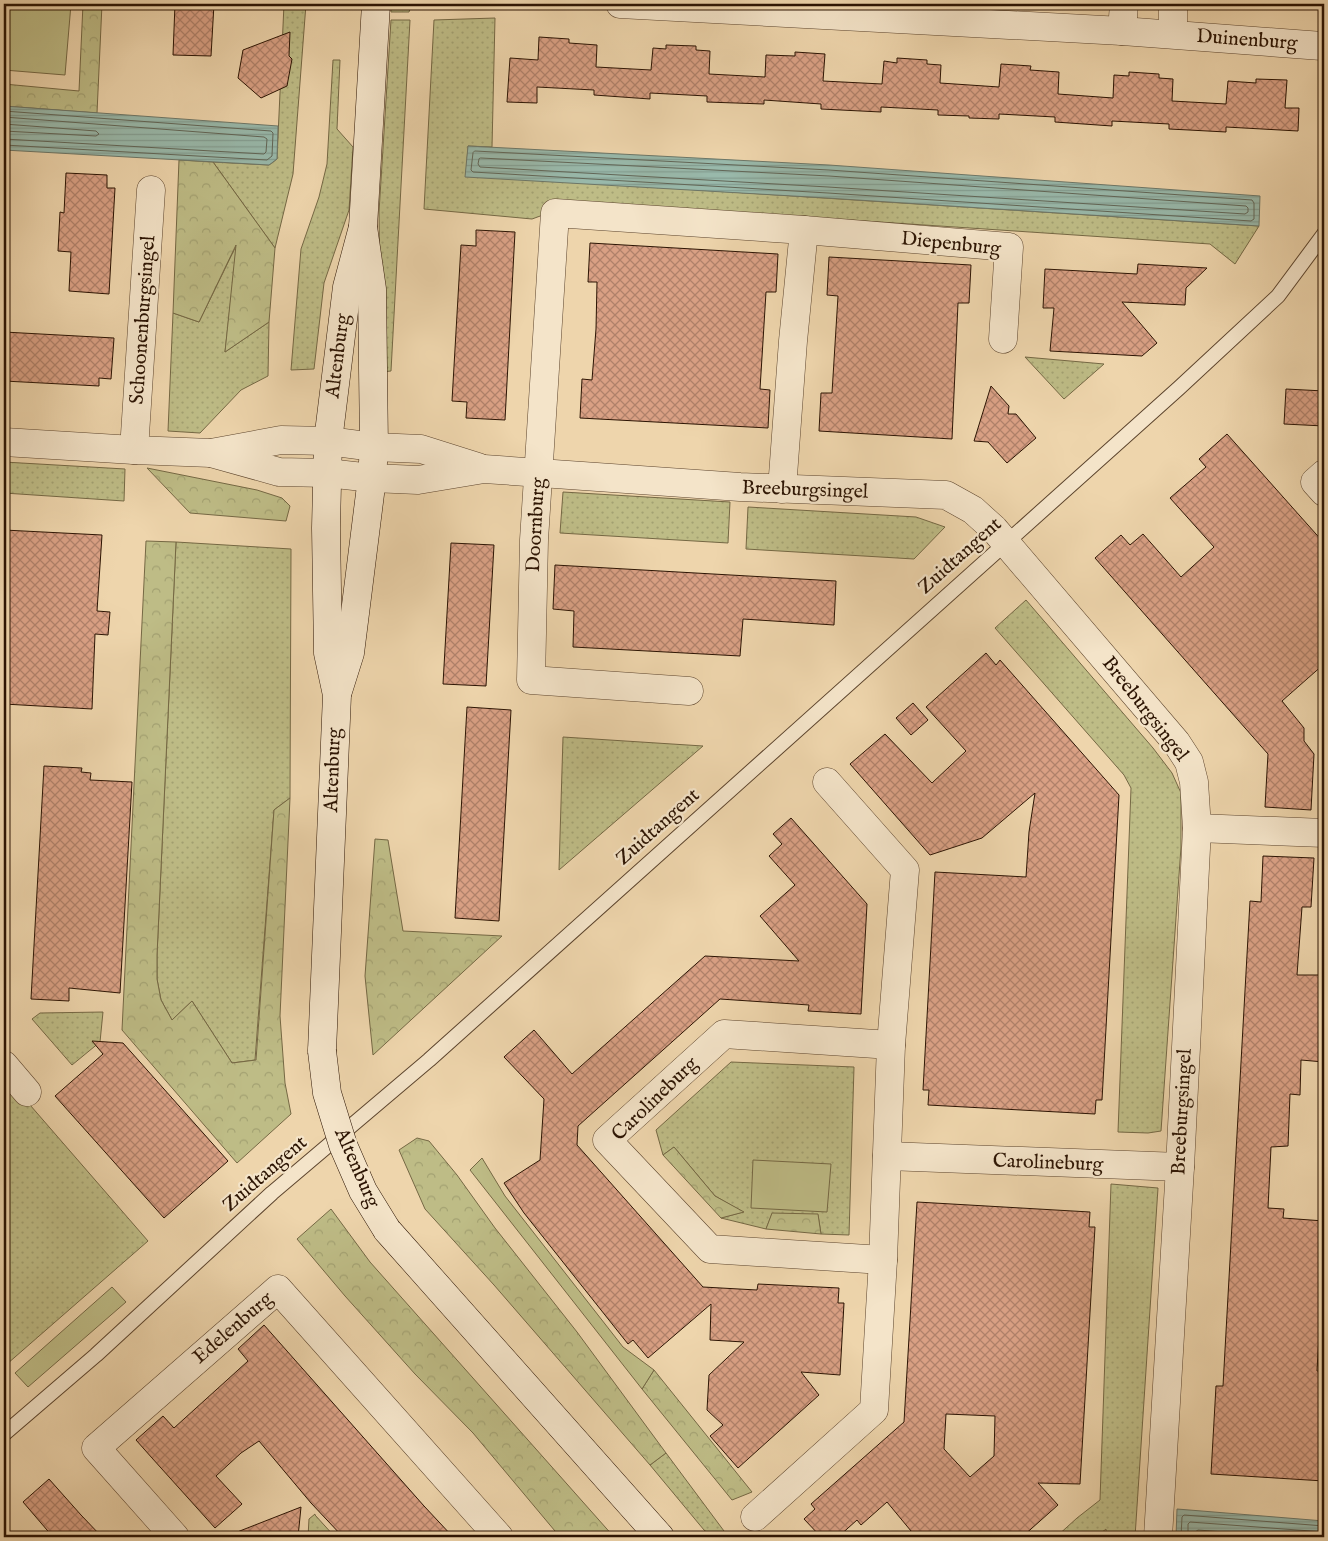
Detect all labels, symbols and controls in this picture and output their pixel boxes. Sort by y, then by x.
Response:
street label: Duinenburg [1196,24,1300,56]
street label: Diepenburg [900,226,1003,262]
street label: Schoonenburgsingel [125,234,161,405]
street label: Altenburg [320,311,356,401]
street label: Breeburgsingel [741,475,869,505]
street label: Doornburg [521,476,551,573]
street label: Zuidtangent [913,512,1007,600]
street label: Breeburgsingel [1096,651,1194,767]
street label: Altenburg [319,726,347,814]
street label: Zuidtangent [611,783,705,871]
street label: Breeburgsingel [1166,1048,1198,1176]
street label: Carolineburg [606,1051,704,1146]
street label: Altenburg [328,1123,386,1213]
street label: Zuidtangent [218,1130,313,1218]
street label: Carolineburg [992,1149,1105,1177]
street label: Edelenburg [188,1286,279,1370]

